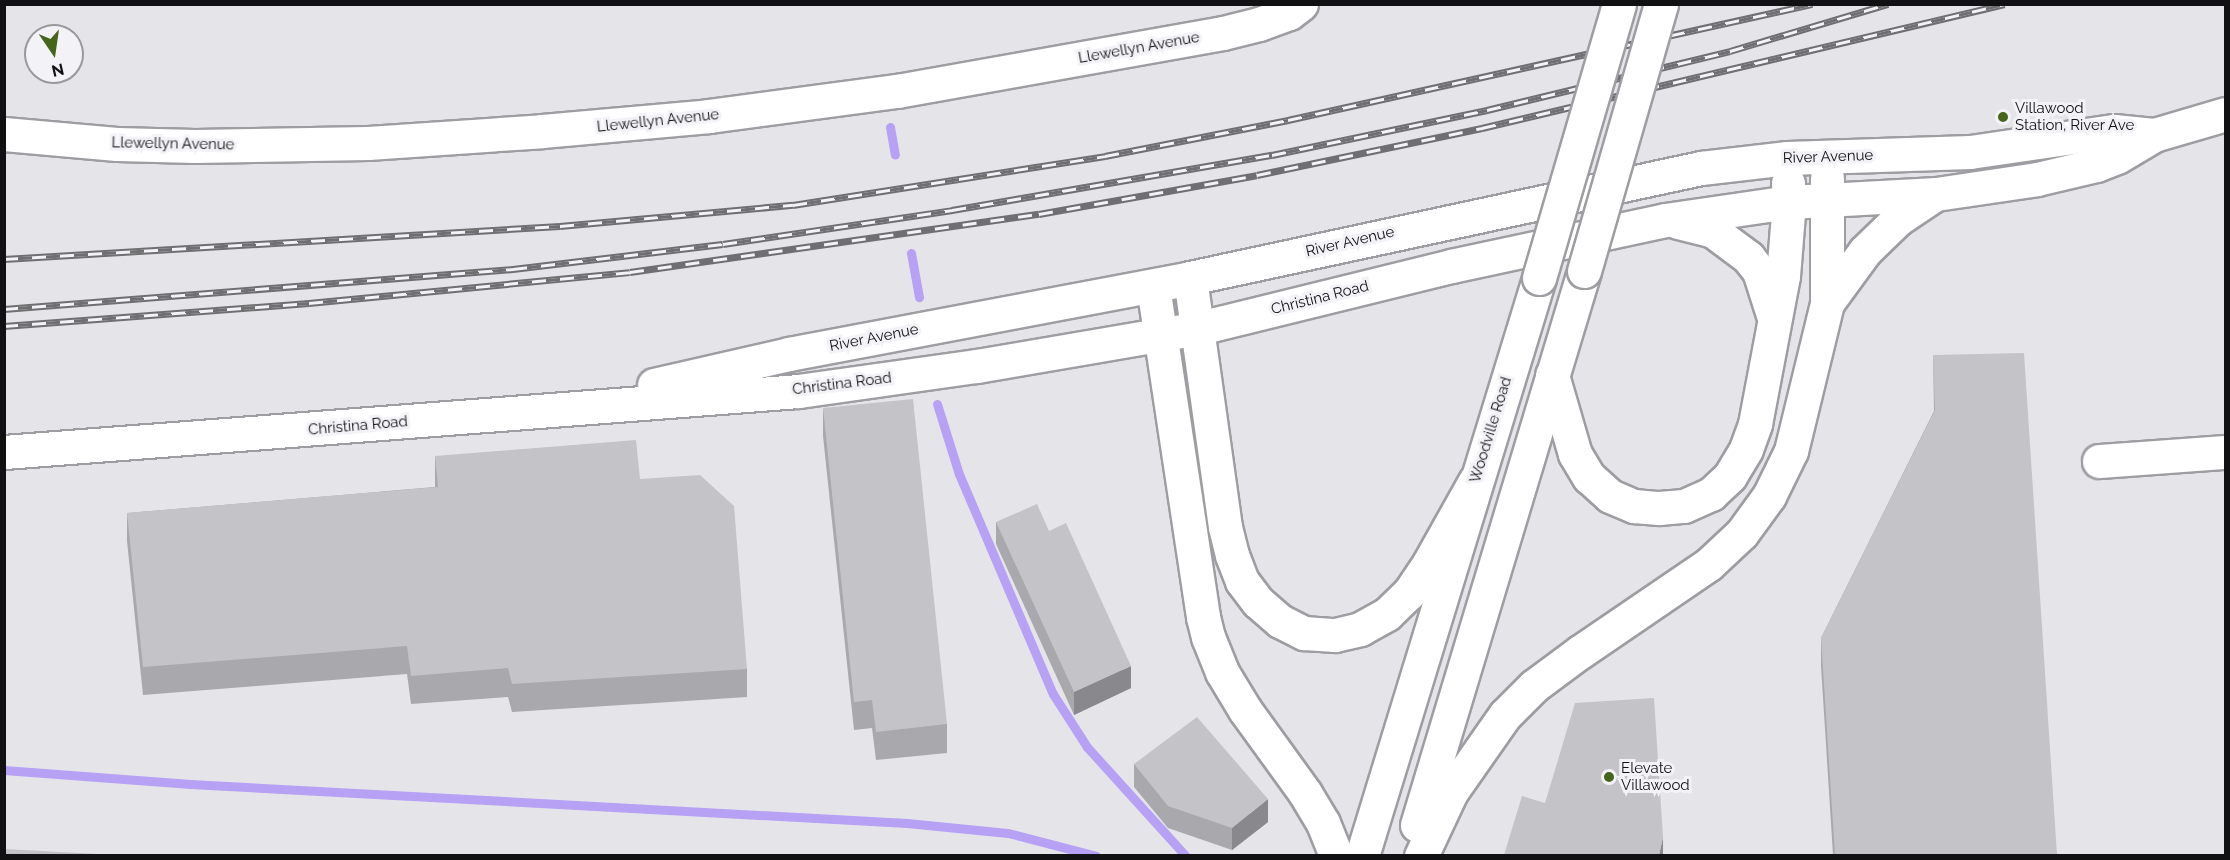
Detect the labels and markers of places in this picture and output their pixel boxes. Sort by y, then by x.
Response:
place label: Villawood Station, River Ave [2015,99,2135,134]
marker: Villawood Station, River Ave [1996,110,2010,124]
place label: Elevate Villawood [1621,759,1690,794]
marker: Elevate Villawood [1602,770,1616,784]

